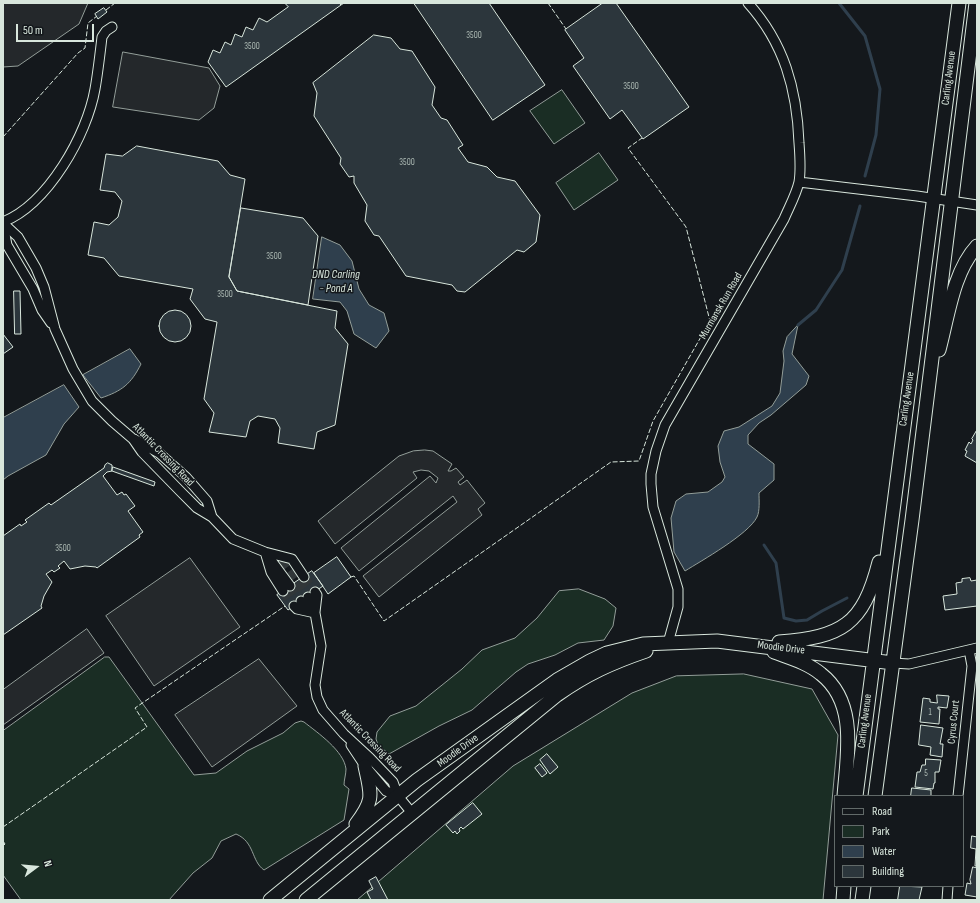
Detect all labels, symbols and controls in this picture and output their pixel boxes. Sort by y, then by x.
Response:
scale bar [18,16,96,42]
text: 50 m [23,23,43,38]
house number: 3500 [466,31,482,41]
house number: 3500 [244,42,260,52]
street label: Carling Avenue [939,50,959,106]
house number: 3500 [623,82,639,92]
house number: 3500 [399,158,415,168]
house number: 3500 [266,252,282,262]
water label: DND Carling - Pond A [312,268,360,296]
street label: Murmansk Run Road [697,270,745,342]
house number: 3500 [217,290,233,300]
street label: Carling Avenue [897,371,917,427]
street label: Atlantic Crossing Road [130,421,196,489]
house number: 3500 [55,544,71,554]
street label: Moodie Drive [757,639,805,657]
street label: Carling Avenue [855,693,875,749]
street label: Cyrus Court [945,699,963,745]
street label: Atlantic Crossing Road [337,707,403,775]
house number: 1 [928,708,932,718]
street label: Moodie Drive [435,732,481,770]
house number: 5 [924,769,928,779]
legend [834,795,964,887]
text: Road [872,804,892,819]
text: Park [872,824,890,839]
text: Water [872,844,896,859]
north arrow [16,847,56,887]
text: N [41,859,55,868]
text: Building [872,864,904,879]

